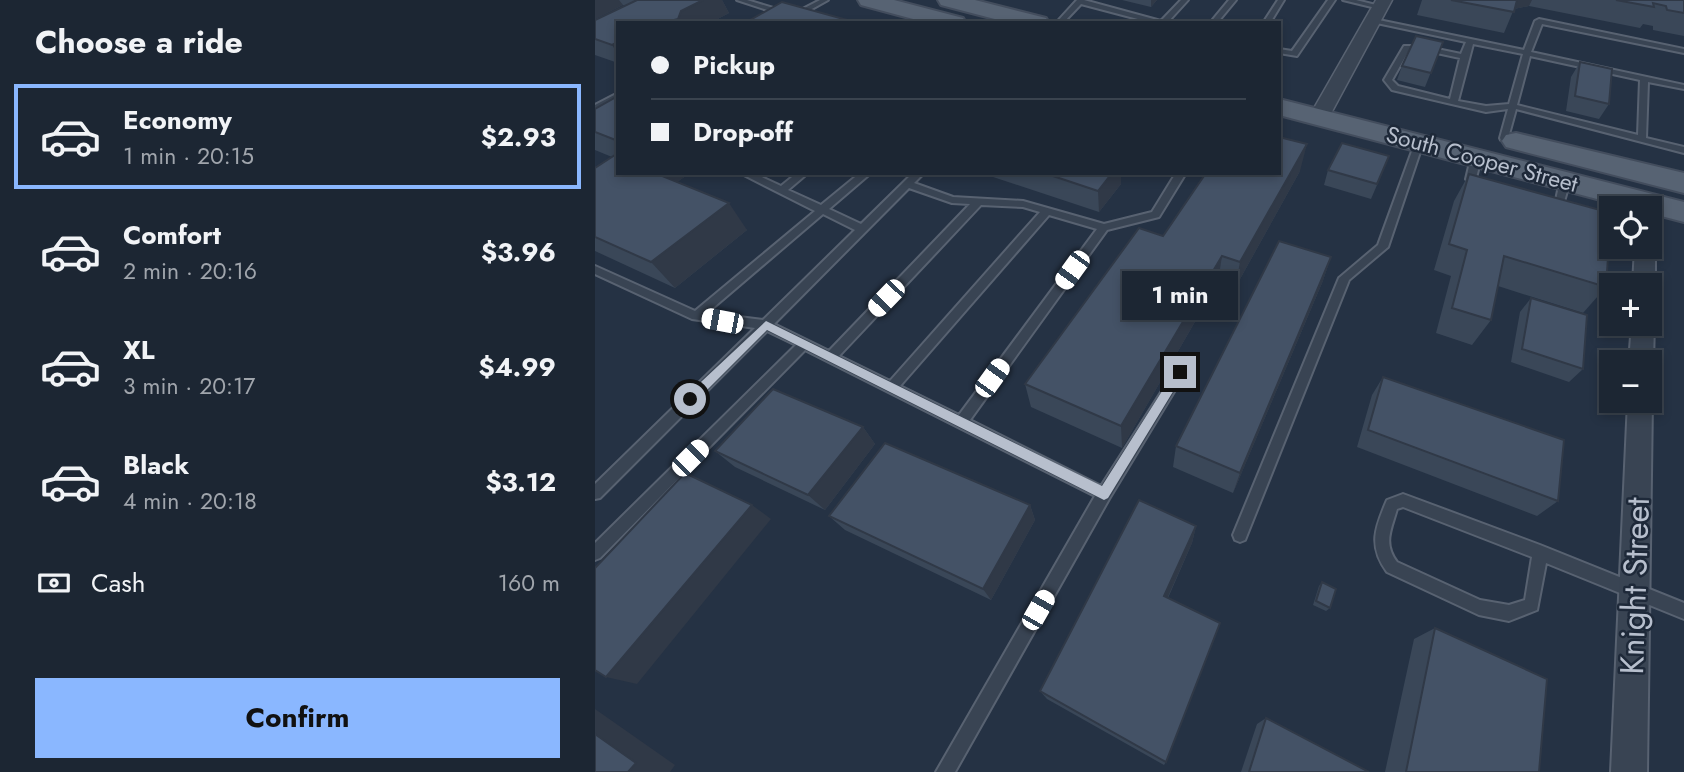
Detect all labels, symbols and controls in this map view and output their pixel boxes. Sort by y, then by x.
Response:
text: Choose a ride [35,19,243,65]
text: Pickup [693,46,775,84]
text: Economy [123,101,232,139]
icon: car [39,105,102,168]
text: Drop-off [693,113,793,151]
street label: South Cooper Street [1382,117,1582,201]
text: $2.93 [481,118,556,156]
text: 1 min · 20:15 [123,139,254,173]
map controls [1599,196,1662,413]
button: locate [1599,196,1662,259]
text: Comfort [123,216,221,254]
icon: car [39,220,102,283]
text: $3.96 [481,233,556,271]
car [1052,247,1093,293]
text: 2 min · 20:16 [123,254,257,288]
callout: 1 min [1122,270,1238,320]
button: + [1599,273,1662,336]
car [864,276,909,320]
text: 1 min [1151,278,1209,312]
car [700,307,745,335]
text: XL [123,331,155,369]
icon: car [39,335,102,398]
text: $4.99 [479,348,556,386]
button: − [1599,350,1662,413]
car [972,355,1013,401]
route end [1164,356,1196,388]
text: 3 min · 20:17 [123,369,255,403]
route start [674,383,706,415]
car [668,436,713,480]
text: Black [123,446,189,484]
icon: car [39,450,102,513]
text: $3.12 [485,463,556,501]
text: 4 min · 20:18 [123,484,257,518]
street label: Knight Street [1608,497,1661,675]
icon: cash [35,564,73,602]
text: Cash [91,564,145,602]
text: 160 m [498,566,560,600]
car [1019,587,1058,633]
button: Confirm [35,678,560,758]

